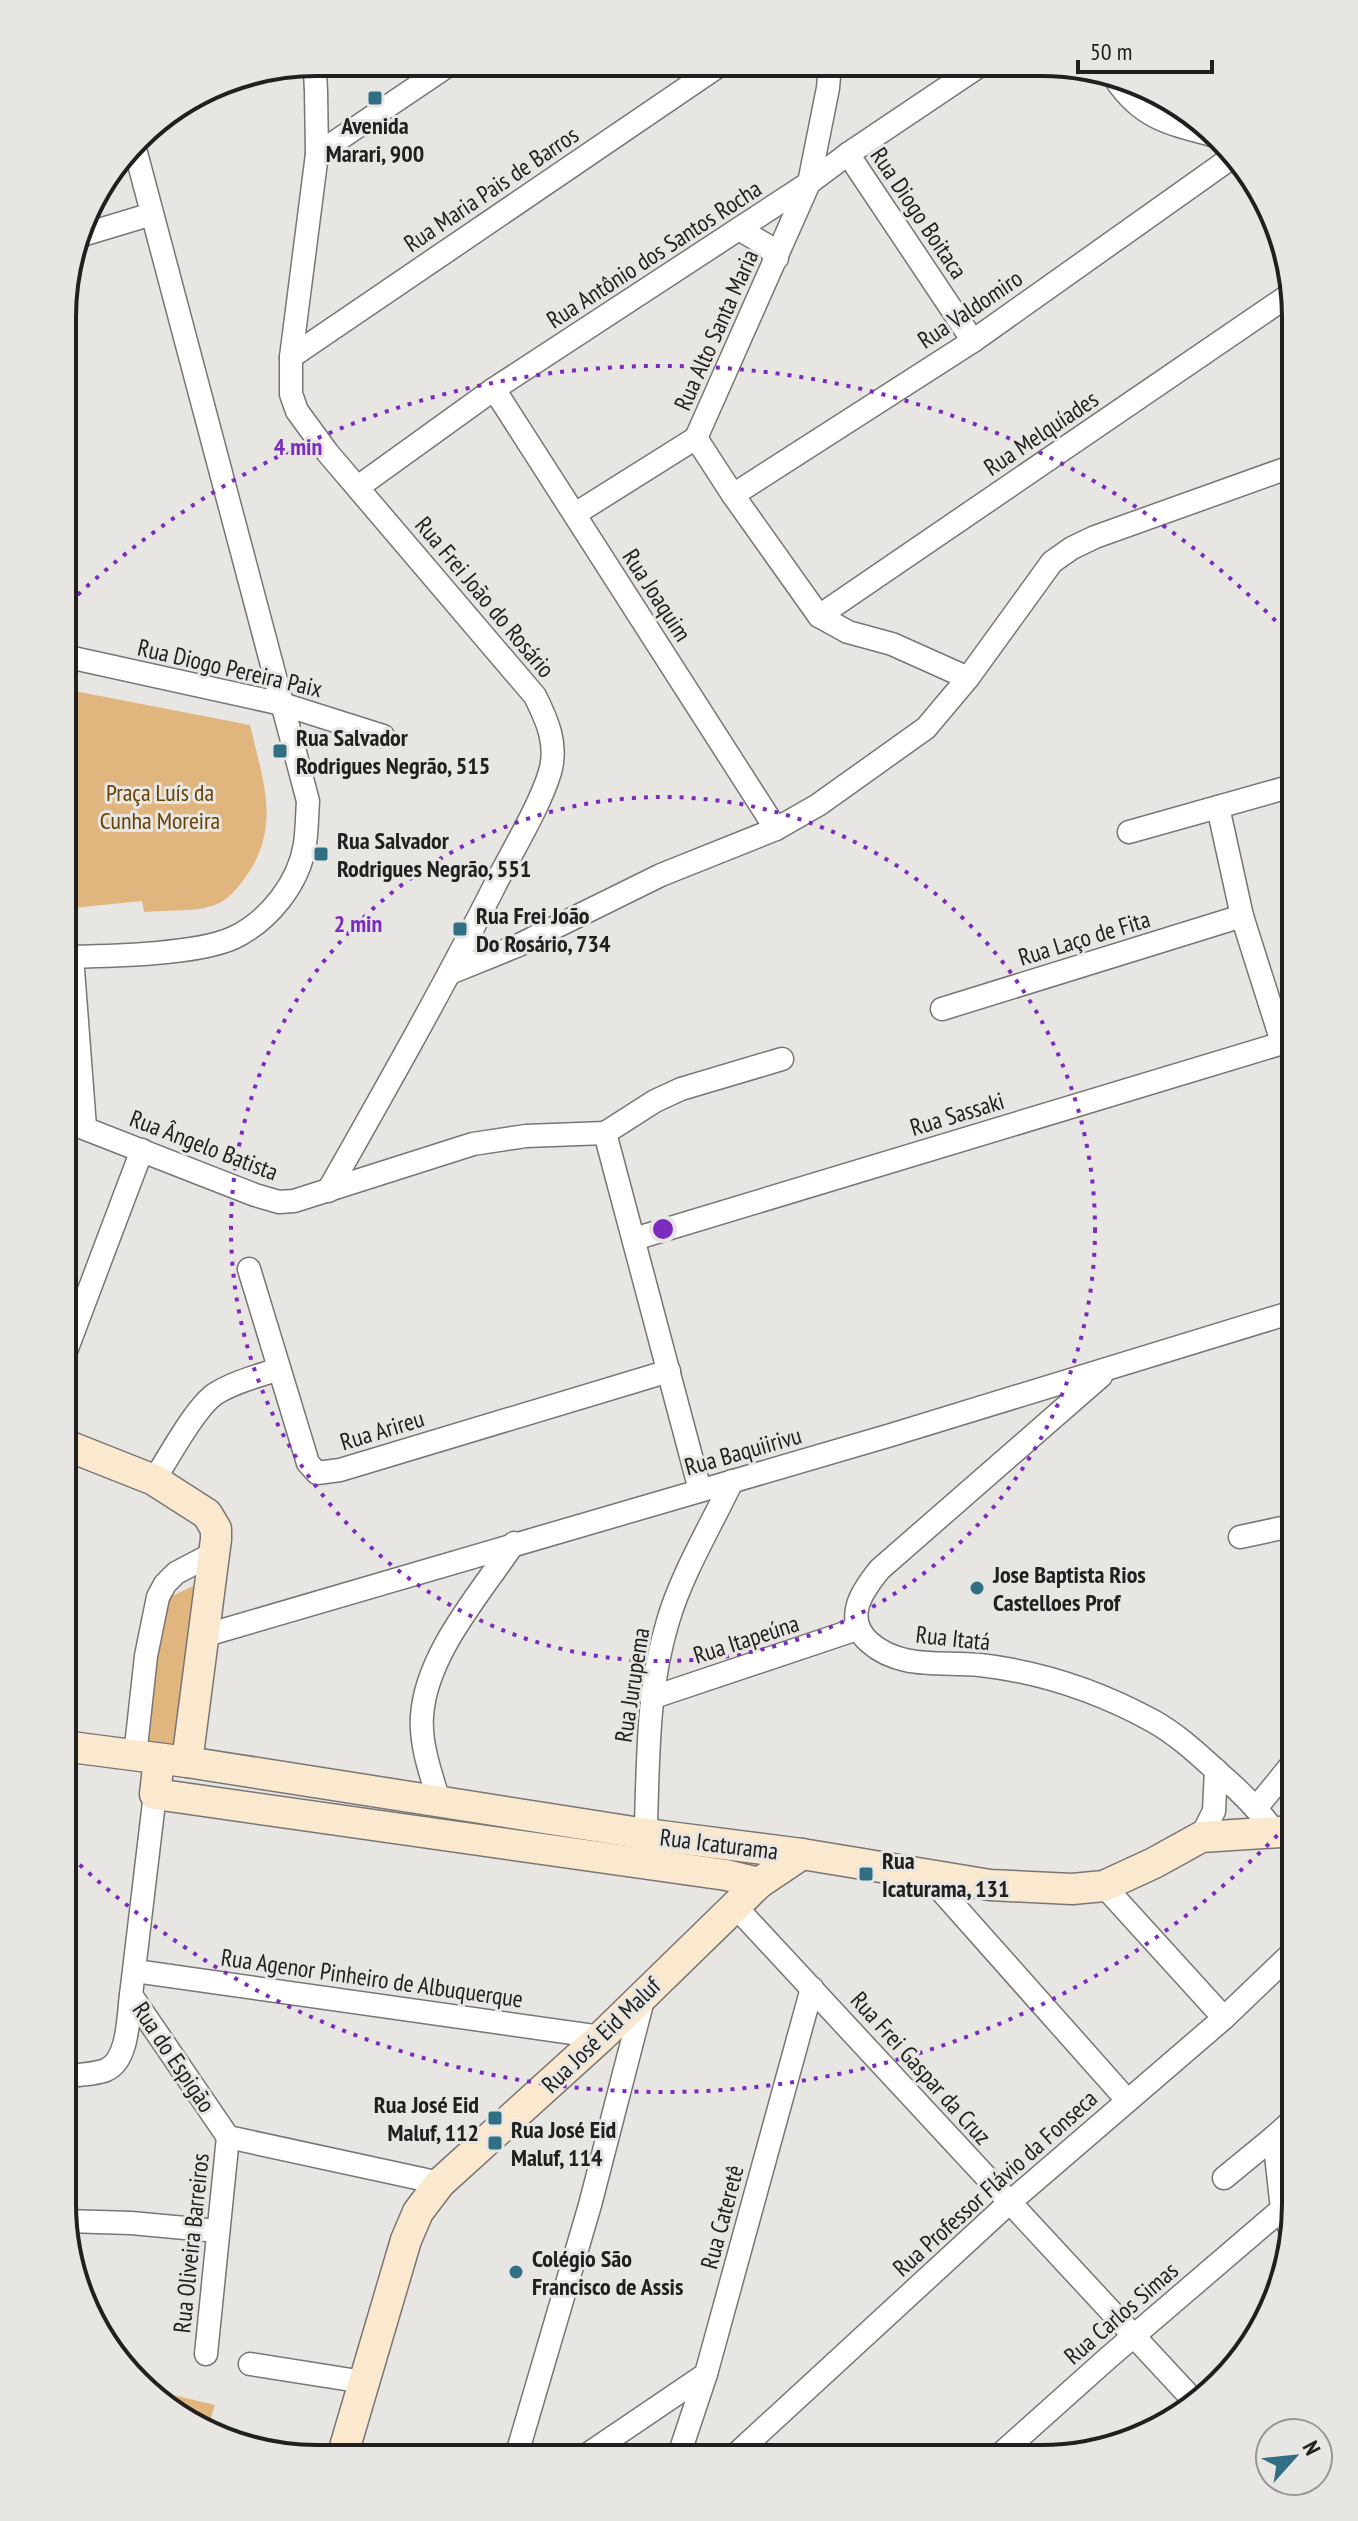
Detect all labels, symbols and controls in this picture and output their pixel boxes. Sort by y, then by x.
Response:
scale bar [1078,24,1212,74]
text: 50 m [1090,36,1132,67]
marker: Avenida Marari, 900 [366,89,384,107]
place label: Avenida Marari, 900 [326,110,424,169]
street label: Rua Maria Pais de Barros [398,119,584,259]
street label: Rua Diogo Boitaca [864,141,974,285]
street label: Rua Antônio dos Santos Rocha [541,173,767,335]
street label: Rua Alto Santa Maria [667,245,765,415]
street label: Rua Valdomiro [912,263,1028,355]
street label: Rua Melquíades [978,383,1104,483]
text: 4 min [274,431,322,462]
street label: Rua Frei João do Rosário [408,510,562,684]
street label: Rua Joaquim [616,543,698,647]
street label: Rua Diogo Pereira Paix [135,632,325,704]
place label: Rua Salvador Rodrigues Negrão, 515 [296,722,490,781]
marker: Rua Salvador Rodrigues Negrão, 515 [271,742,289,760]
park label: Praça Luís da Cunha Moreira [100,777,220,836]
place label: Rua Salvador Rodrigues Negrão, 551 [337,825,531,884]
marker: Rua Salvador Rodrigues Negrão, 551 [312,845,330,863]
place label: Rua Frei João Do Rosário, 734 [476,900,611,959]
street label: Rua Laço de Fita [1014,903,1154,973]
text: 2 min [334,908,382,939]
marker: Rua Frei João Do Rosário, 734 [451,920,469,938]
street label: Rua Sassaki [906,1085,1008,1143]
street label: Rua Ângelo Batista [126,1103,282,1187]
centre of rings [649,1215,677,1243]
street label: Rua Arireu [336,1403,428,1457]
street label: Rua Baquiirivu [681,1420,805,1482]
place label: Jose Baptista Rios Castelloes Prof [992,1559,1146,1618]
marker: Jose Baptista Rios Castelloes Prof [968,1579,986,1597]
street label: Rua Itapeúna [689,1607,803,1671]
street label: Rua Itatá [914,1619,992,1657]
street label: Rua Jurupema [608,1626,656,1744]
street label: Rua Icaturama [658,1821,780,1867]
place label: Rua Icaturama, 131 [882,1845,1010,1904]
marker: Rua Icaturama, 131 [857,1865,875,1883]
street label: Rua Agenor Pinheiro de Albuquerque [219,1941,525,2015]
street label: Rua José Eid Maluf [535,1970,668,2100]
street label: Rua Frei Gaspar da Cruz [844,1985,998,2151]
street label: Rua do Espigão [126,1996,222,2118]
street label: Rua Professor Flávio da Fonseca [886,2083,1104,2283]
place label: Rua José Eid Maluf, 112 [374,2089,479,2148]
marker: Rua José Eid Maluf, 112 [486,2109,504,2127]
place label: Rua José Eid Maluf, 114 [511,2114,616,2173]
marker: Rua José Eid Maluf, 114 [486,2134,504,2152]
street label: Rua Oliveira Barreiros [166,2152,216,2334]
street label: Rua Cateretê [693,2162,751,2272]
place label: Colégio São Francisco de Assis [532,2243,683,2302]
street label: Rua Carlos Simas [1057,2255,1185,2371]
marker: Colégio São Francisco de Assis [507,2263,525,2281]
north arrow [1254,2417,1334,2497]
text: N [1297,2436,1327,2460]

